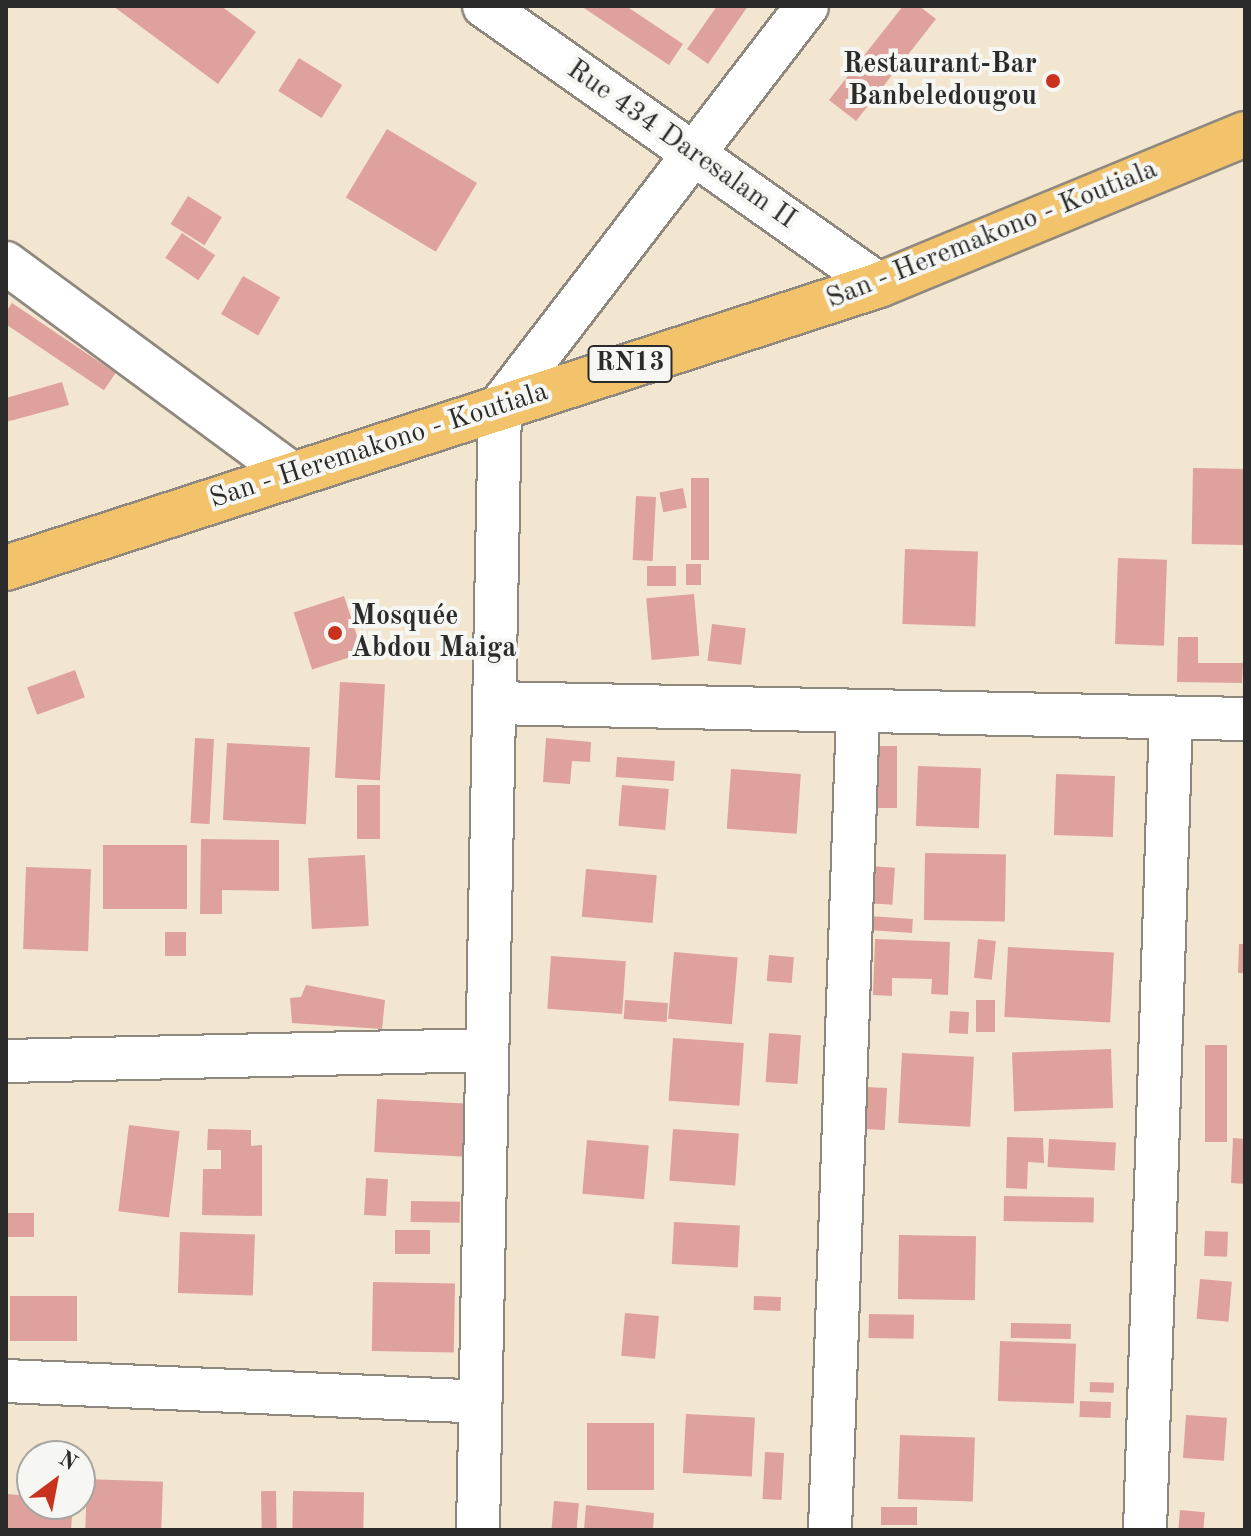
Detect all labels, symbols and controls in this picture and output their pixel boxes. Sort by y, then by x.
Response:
place label: Restaurant-Bar Banbeledougou [843,48,1037,114]
street label: Rue 434 Daresalam II [560,53,802,237]
marker: Restaurant-Bar Banbeledougou [1044,72,1062,90]
street label: San - Heremakono - Koutiala [822,153,1162,317]
road number: RN13 [586,342,674,386]
street label: San - Heremakono - Koutiala [206,375,552,517]
place label: Mosquée Abdou Maiga [351,600,516,666]
marker: Mosquée Abdou Maiga [326,624,344,642]
north arrow [16,1440,96,1520]
text: N [55,1448,81,1475]

